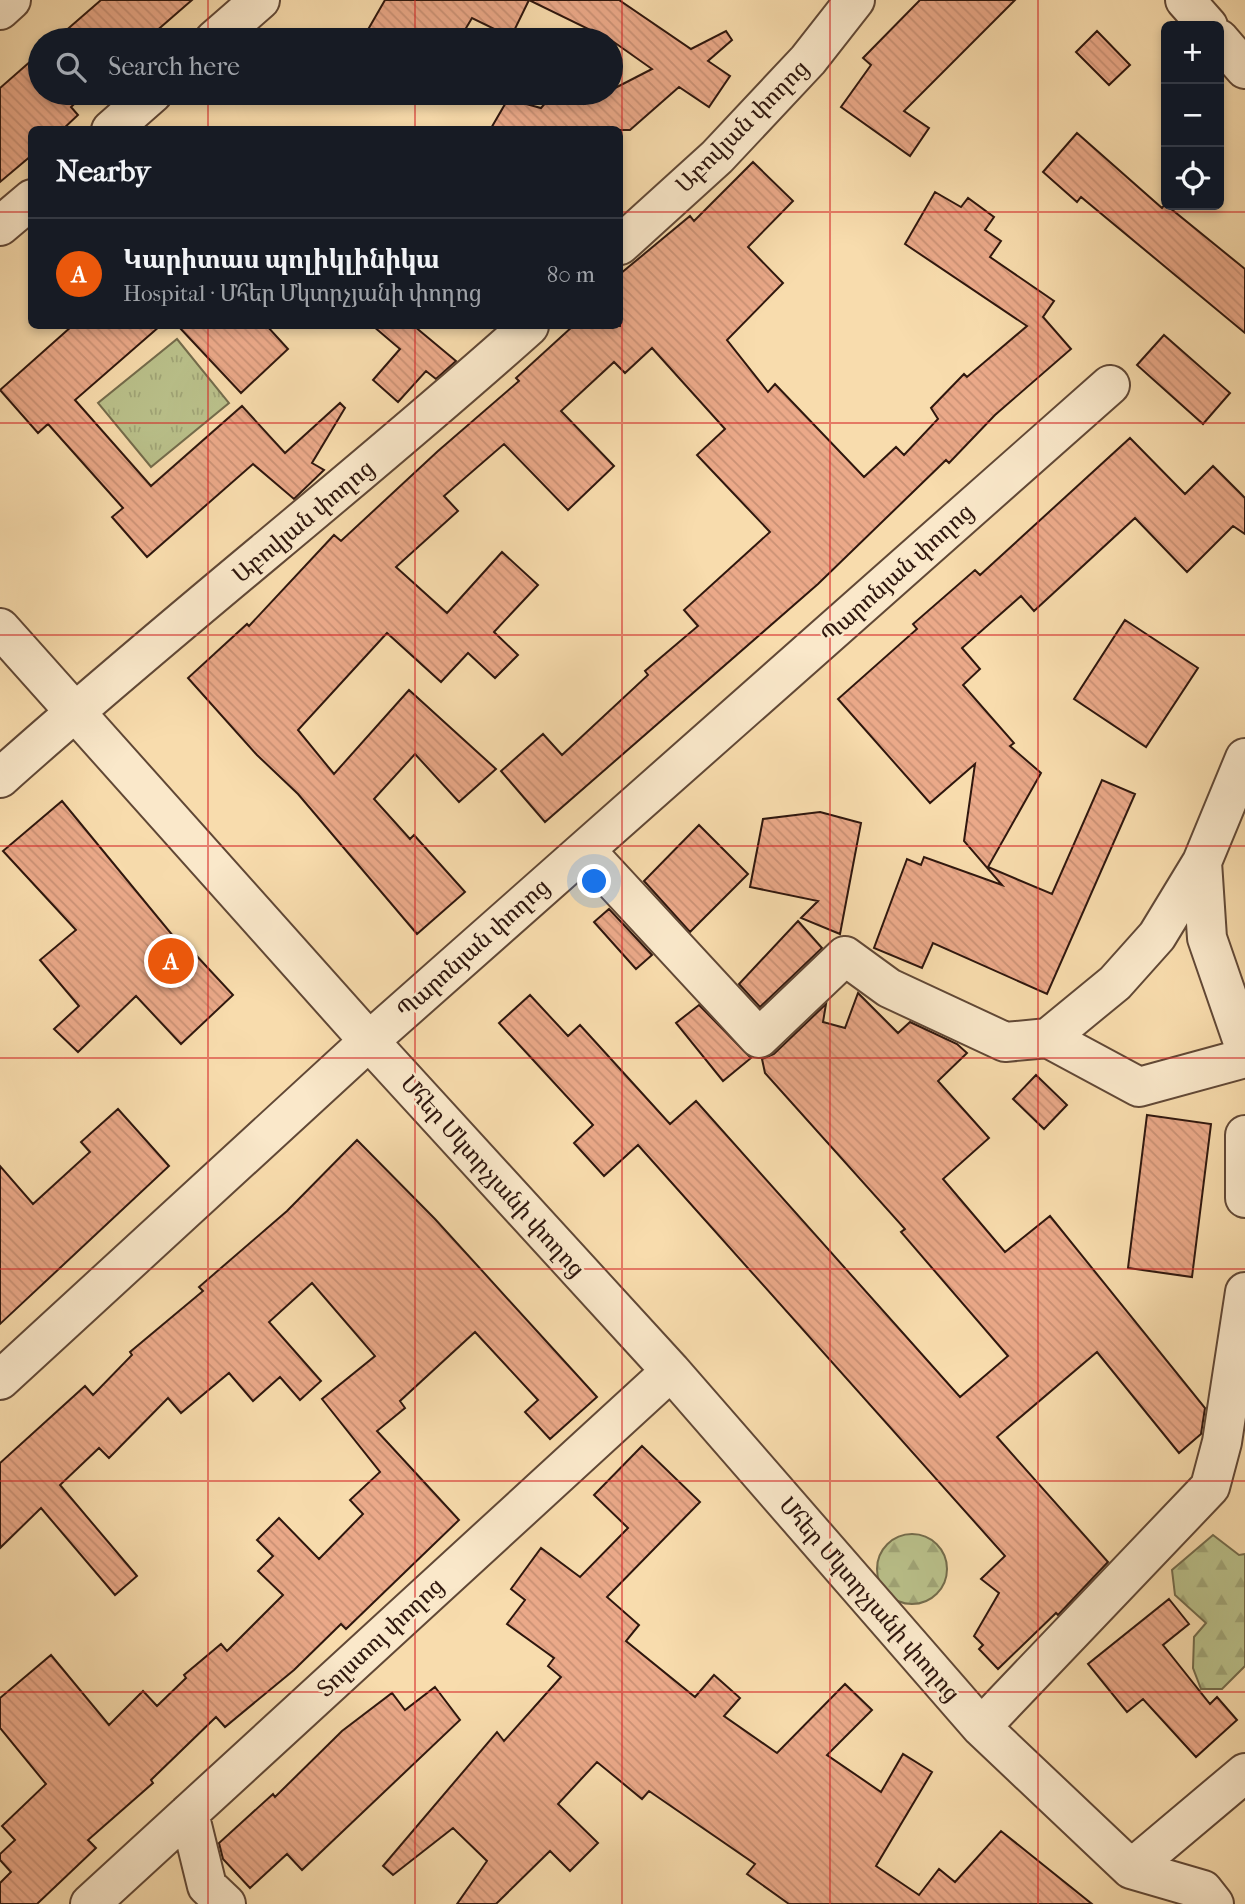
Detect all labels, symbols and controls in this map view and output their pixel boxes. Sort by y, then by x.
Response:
map controls [1161,21,1224,210]
button: + [1161,21,1224,84]
search box [28,28,623,105]
icon: search [52,48,90,86]
text: Search here [108,51,240,82]
street label: Աբովյան փողոց [670,54,814,198]
button: − [1161,84,1224,147]
button: locate [1161,147,1224,210]
text: Nearby [56,154,151,189]
text: Կարիտաս պոլիկլինիկա [123,244,439,275]
text: A [72,261,86,288]
text: 80 m [547,261,595,288]
text: Hospital · Մհեր Մկտրչյանի փողոց [123,280,482,307]
street label: Աբովյան փողոց [227,454,380,588]
street label: Պարոնյան փողոց [816,498,979,649]
your location [577,864,611,898]
street label: Պարոնյան փողոց [392,873,555,1024]
pin: A [148,935,194,987]
street label: Մհեր Մկտրչյանի փողոց [395,1070,590,1283]
street label: Մհեր Մկտրչյանի փողոց [774,1492,966,1707]
street label: Տոլստոյ փողոց [312,1572,449,1703]

